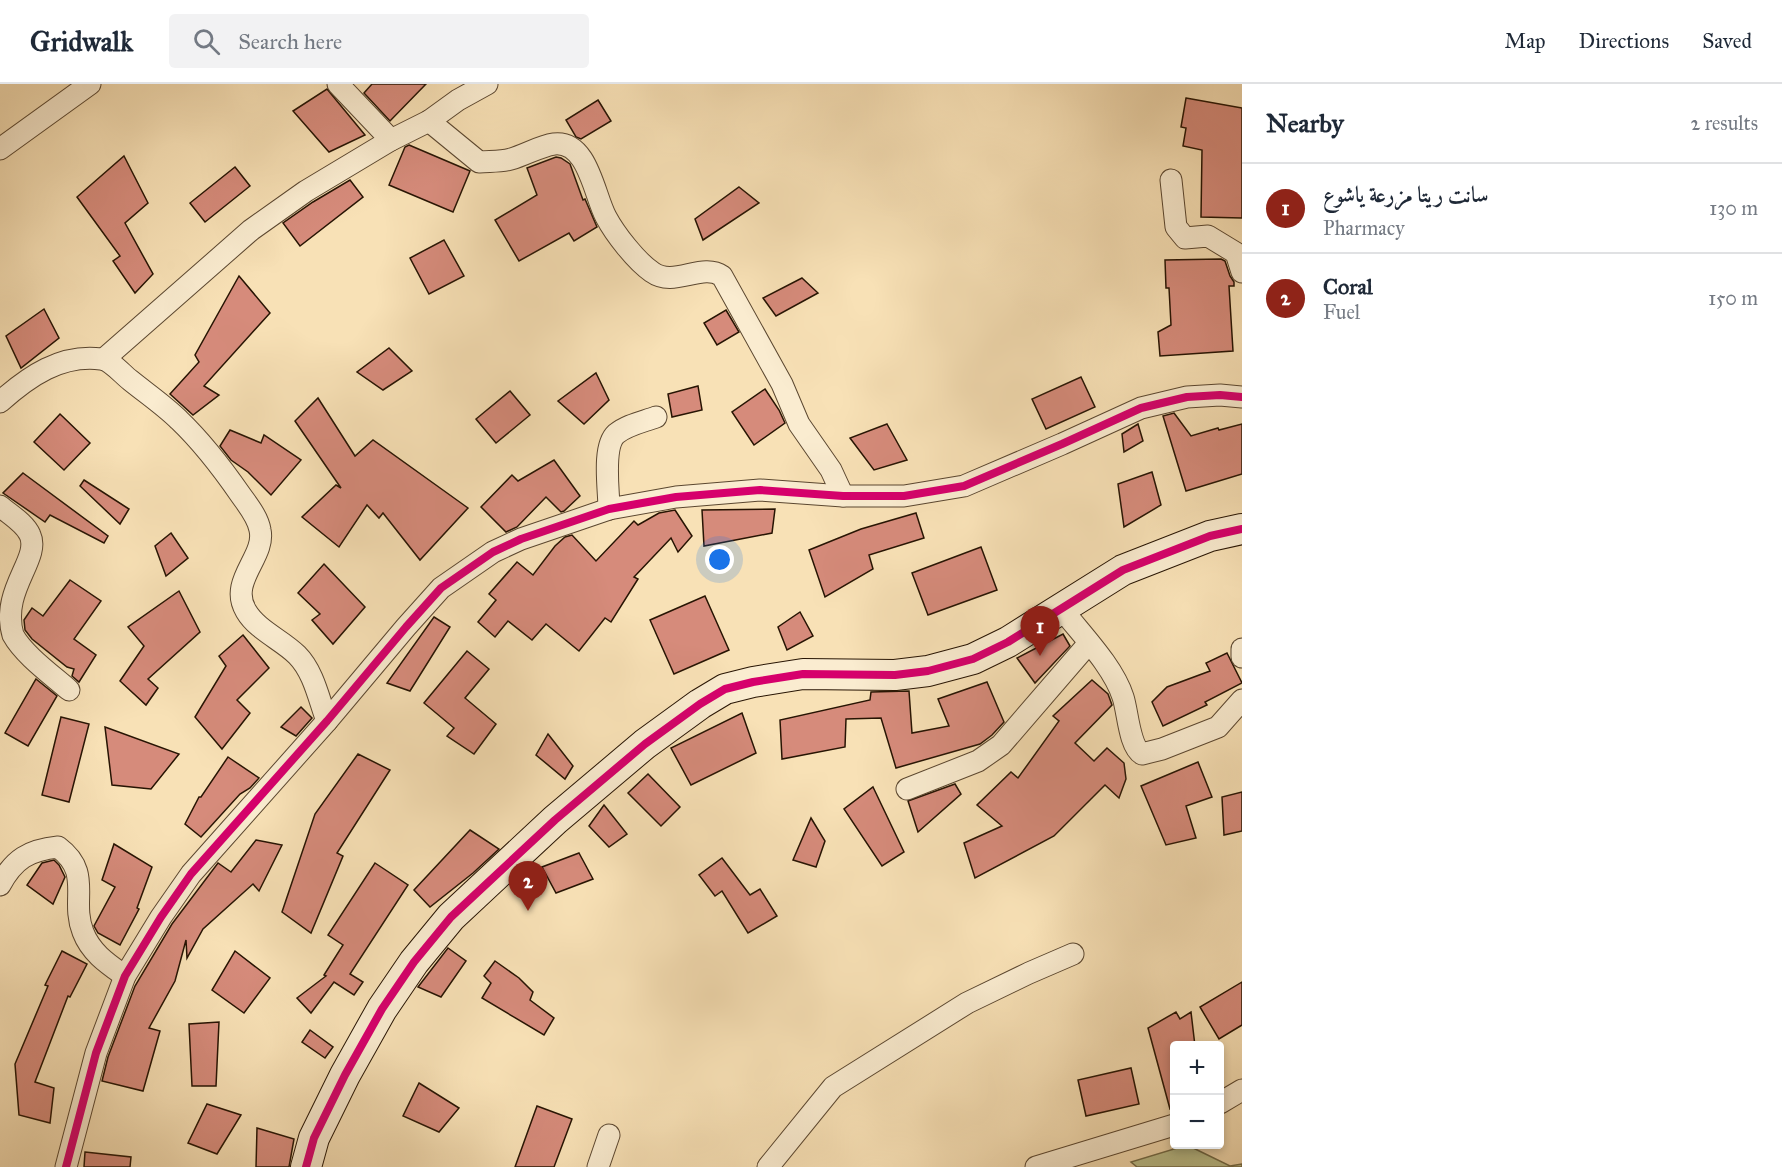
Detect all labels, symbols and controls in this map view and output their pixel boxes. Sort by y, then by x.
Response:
search box [169,14,589,68]
text: Gridwalk [30,24,133,59]
icon: search [190,25,223,58]
text: Search here [238,28,342,55]
text: Map [1505,28,1546,54]
text: Directions [1579,28,1669,54]
text: Saved [1702,28,1752,54]
text: Nearby [1266,107,1344,139]
text: 2 results [1690,111,1758,135]
text: سانت ريتا مزرعة ياشوع [1323,181,1489,208]
text: 1 [1282,196,1289,220]
text: 130 m [1709,196,1758,220]
text: Pharmacy [1323,216,1405,240]
text: Coral [1323,273,1373,300]
text: 2 [1281,286,1290,310]
text: 150 m [1708,286,1758,310]
text: Fuel [1323,300,1360,324]
your location [705,545,734,574]
pin: 1 [1020,606,1060,656]
pin: 2 [508,862,548,911]
map controls [1170,1041,1224,1149]
button: + [1170,1041,1224,1095]
button: − [1170,1095,1224,1149]

